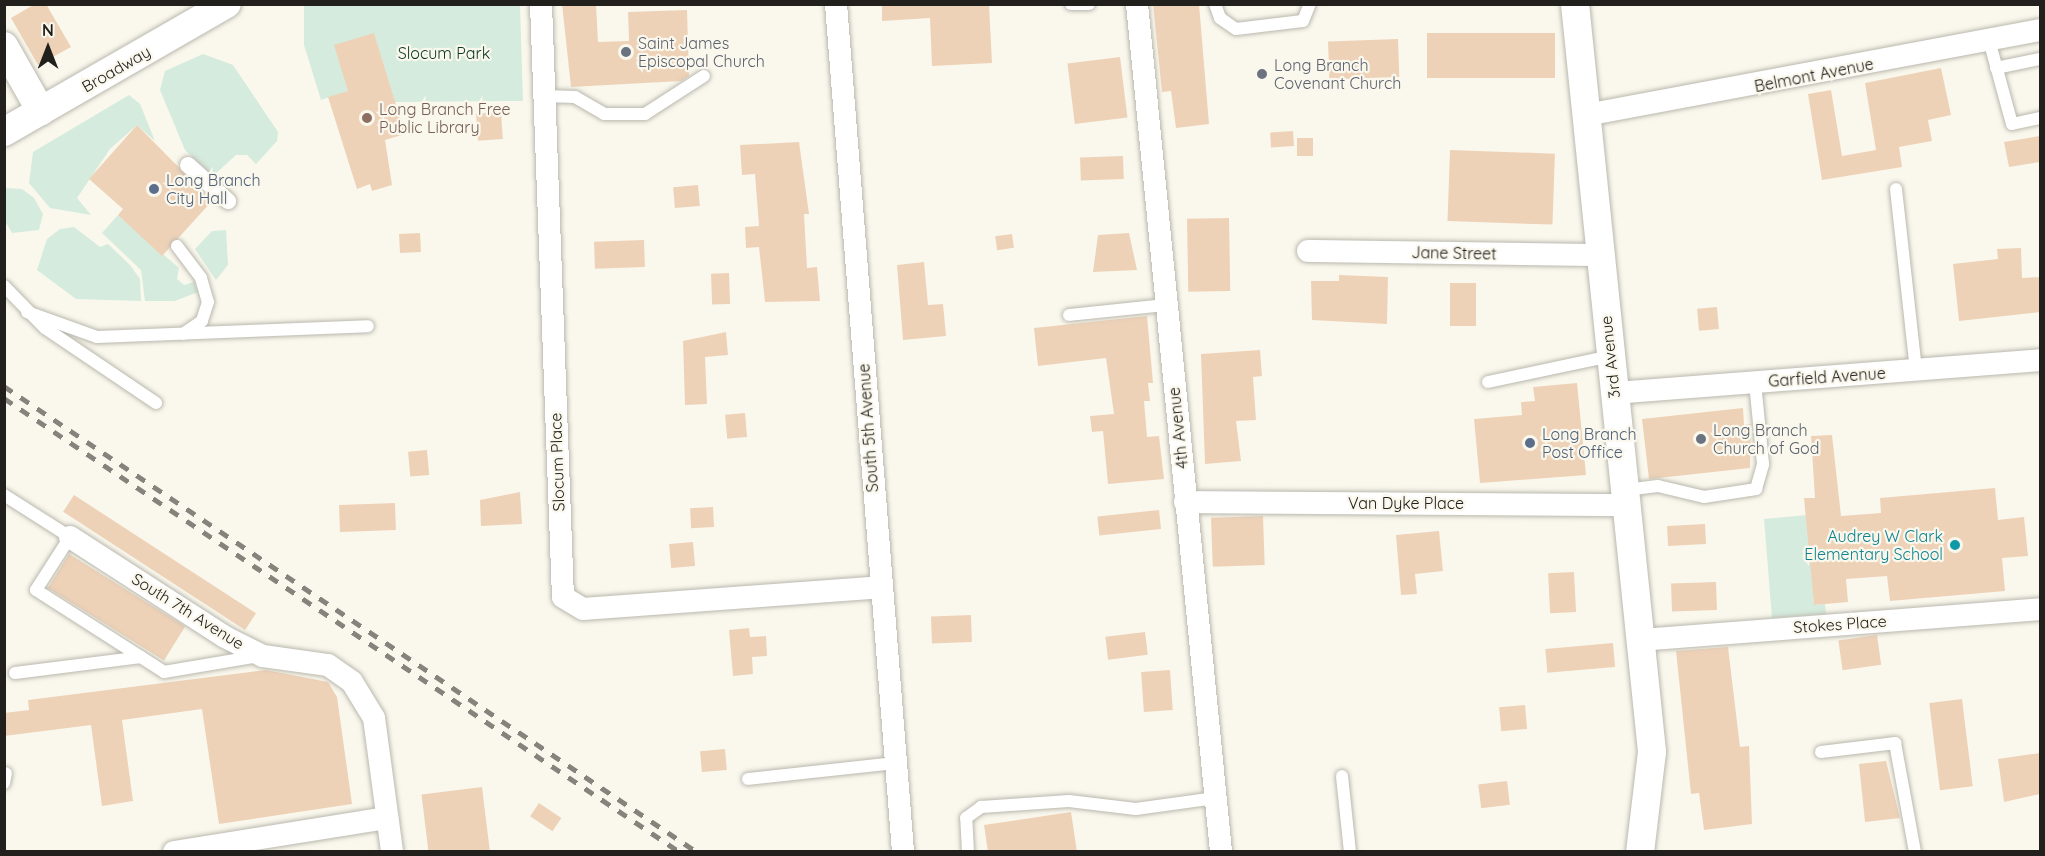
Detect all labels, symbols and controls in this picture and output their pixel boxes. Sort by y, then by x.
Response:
north arrow [18,18,78,78]
text: N [42,20,54,40]
place label: Saint James Episcopal Church [638,33,765,71]
street label: Broadway [78,42,154,96]
park label: Slocum Park [398,43,490,63]
marker: Saint James Episcopal Church [619,45,633,59]
street label: Belmont Avenue [1753,54,1875,96]
place label: Long Branch Covenant Church [1274,55,1401,93]
marker: Long Branch Covenant Church [1255,67,1269,81]
place label: Long Branch Free Public Library [379,99,511,137]
marker: Long Branch Free Public Library [360,111,374,125]
place label: Long Branch City Hall [166,170,260,208]
marker: Long Branch City Hall [147,182,161,196]
street label: Jane Street [1411,243,1497,263]
street label: 3rd Avenue [1596,315,1624,399]
street label: South 5th Avenue [854,363,882,493]
street label: Garfield Avenue [1768,363,1886,391]
street label: 4th Avenue [1164,386,1192,470]
street label: Slocum Place [546,412,568,512]
place label: Long Branch Church of God [1713,420,1819,458]
place label: Long Branch Post Office [1542,424,1636,462]
marker: Long Branch Church of God [1694,432,1708,446]
marker: Long Branch Post Office [1523,436,1537,450]
street label: Van Dyke Place [1348,493,1464,513]
place label: Audrey W Clark Elementary School [1804,526,1943,564]
marker: Audrey W Clark Elementary School [1948,538,1962,552]
street label: South 7th Avenue [128,569,248,653]
street label: Stokes Place [1793,611,1887,637]

